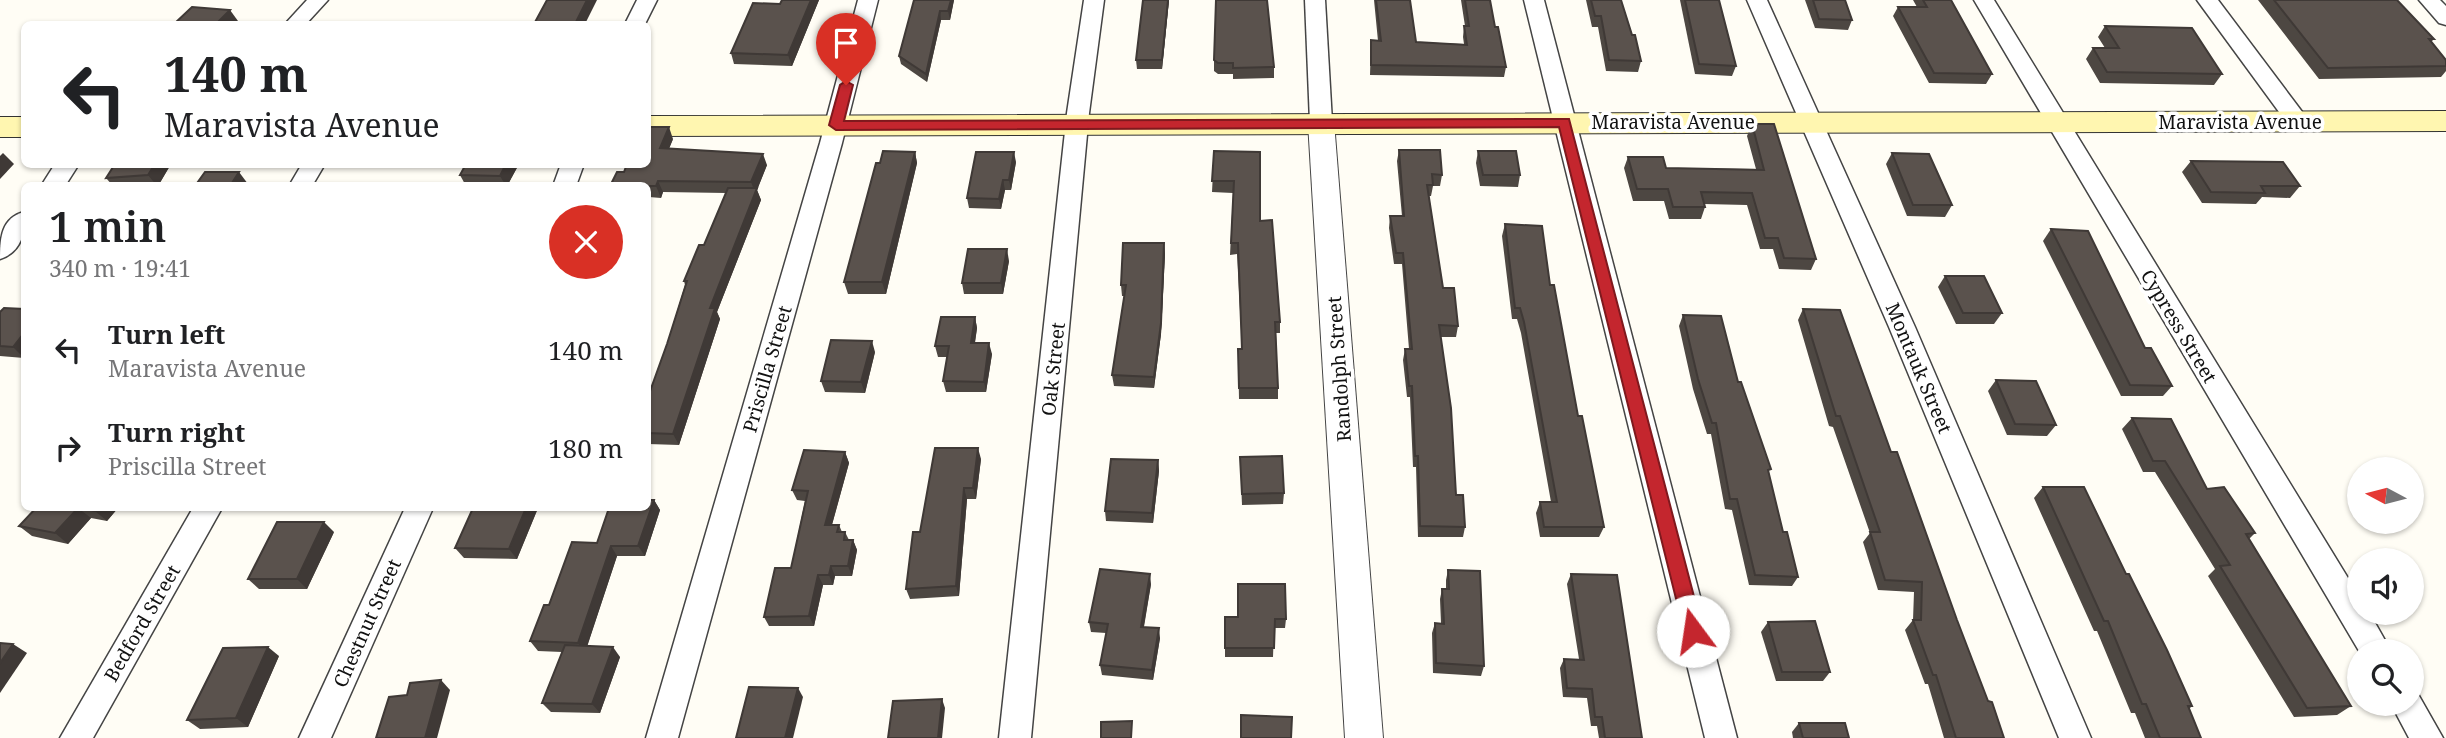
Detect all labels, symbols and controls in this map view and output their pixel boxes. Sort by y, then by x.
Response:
pin [816,13,876,85]
icon: arrive [827,24,865,62]
text: 140 m [164,40,308,106]
icon: left [49,49,140,140]
text: Maravista Avenue [164,103,440,146]
street label: Maravista Avenue [1591,109,1755,135]
street label: Maravista Avenue [2158,109,2322,135]
text: 1 min [49,197,166,254]
button: close [549,205,623,279]
text: 340 m · 19:41 [49,252,191,284]
street label: Cypress Street [2135,264,2223,388]
street label: Randolph Street [1321,295,1357,443]
street label: Montauk Street [1880,299,1958,438]
street label: Priscilla Street [736,302,798,436]
text: Turn left [108,316,225,352]
street label: Oak Street [1035,321,1071,417]
icon: left [49,331,87,369]
text: 140 m [548,332,623,368]
text: Maravista Avenue [108,352,306,384]
text: Turn right [108,414,245,450]
icon: right [49,429,87,467]
text: 180 m [548,430,623,466]
text: Priscilla Street [108,450,266,482]
north arrow [2347,457,2424,534]
map controls [2347,457,2424,716]
button: sound [2347,548,2424,625]
street label: Chestnut Street [327,554,407,691]
street label: Bedford Street [98,560,186,686]
position arrow [1656,594,1730,668]
button: search [2347,639,2424,716]

